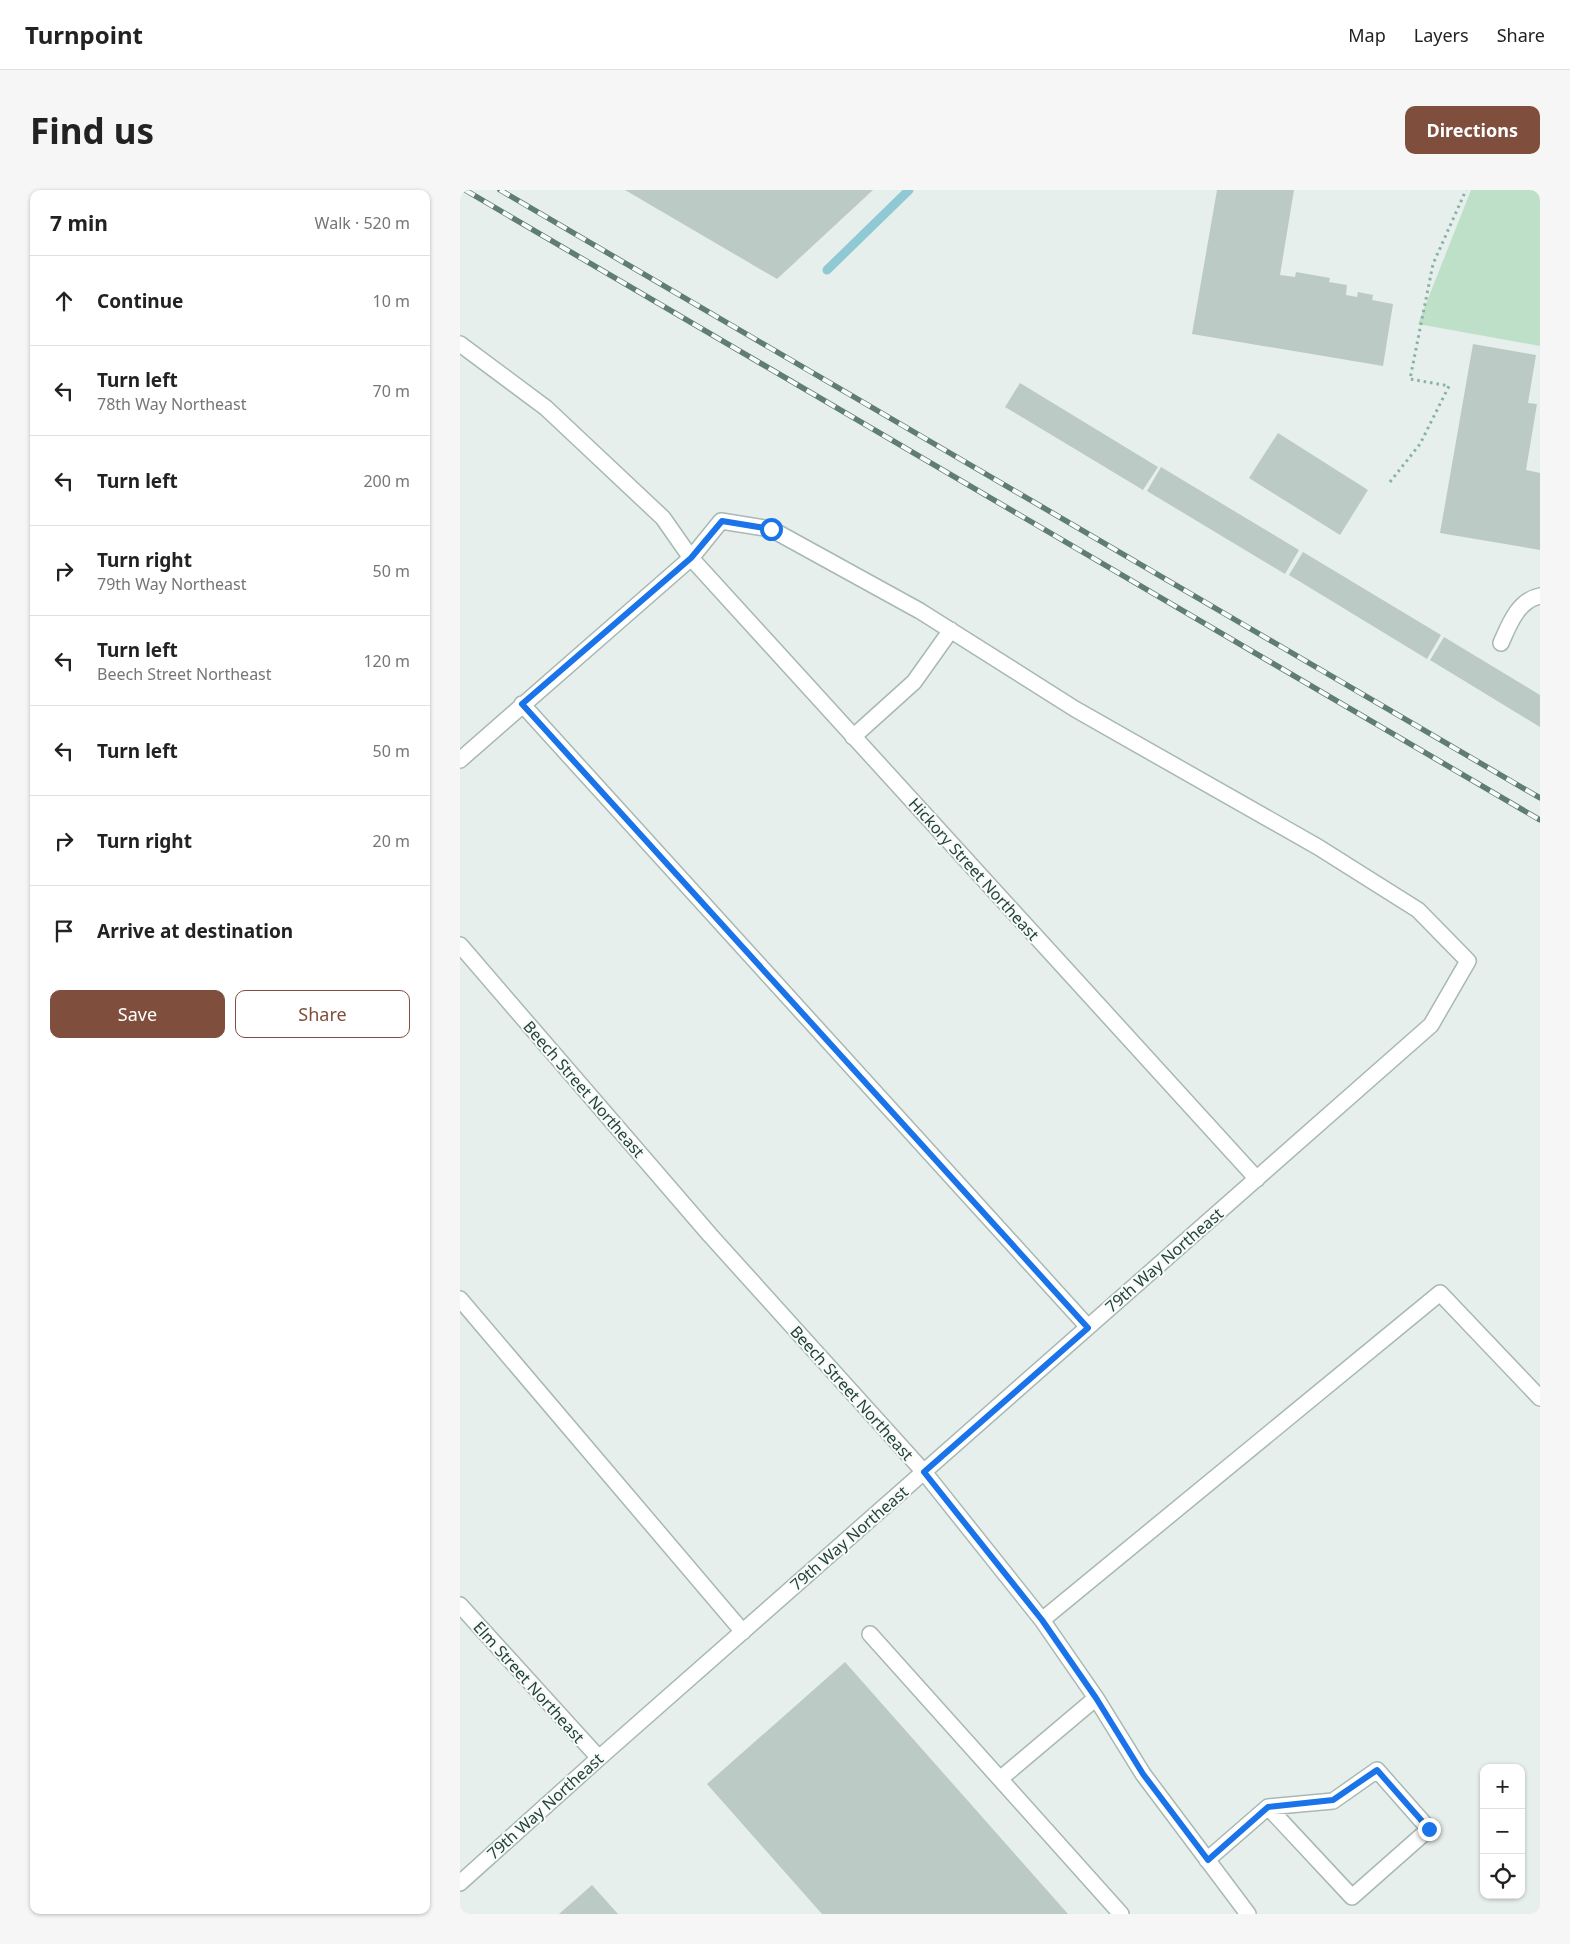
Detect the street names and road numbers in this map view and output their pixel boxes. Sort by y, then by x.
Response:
street label: Hickory Street Northeast [904,793,1044,945]
street label: Beech Street Northeast [518,1016,650,1162]
street label: 79th Way Northeast [1100,1203,1228,1317]
street label: Beech Street Northeast [785,1321,919,1465]
street label: 79th Way Northeast [785,1481,913,1595]
street label: Elm Street Northeast [468,1616,590,1748]
street label: 79th Way Northeast [482,1748,608,1864]

